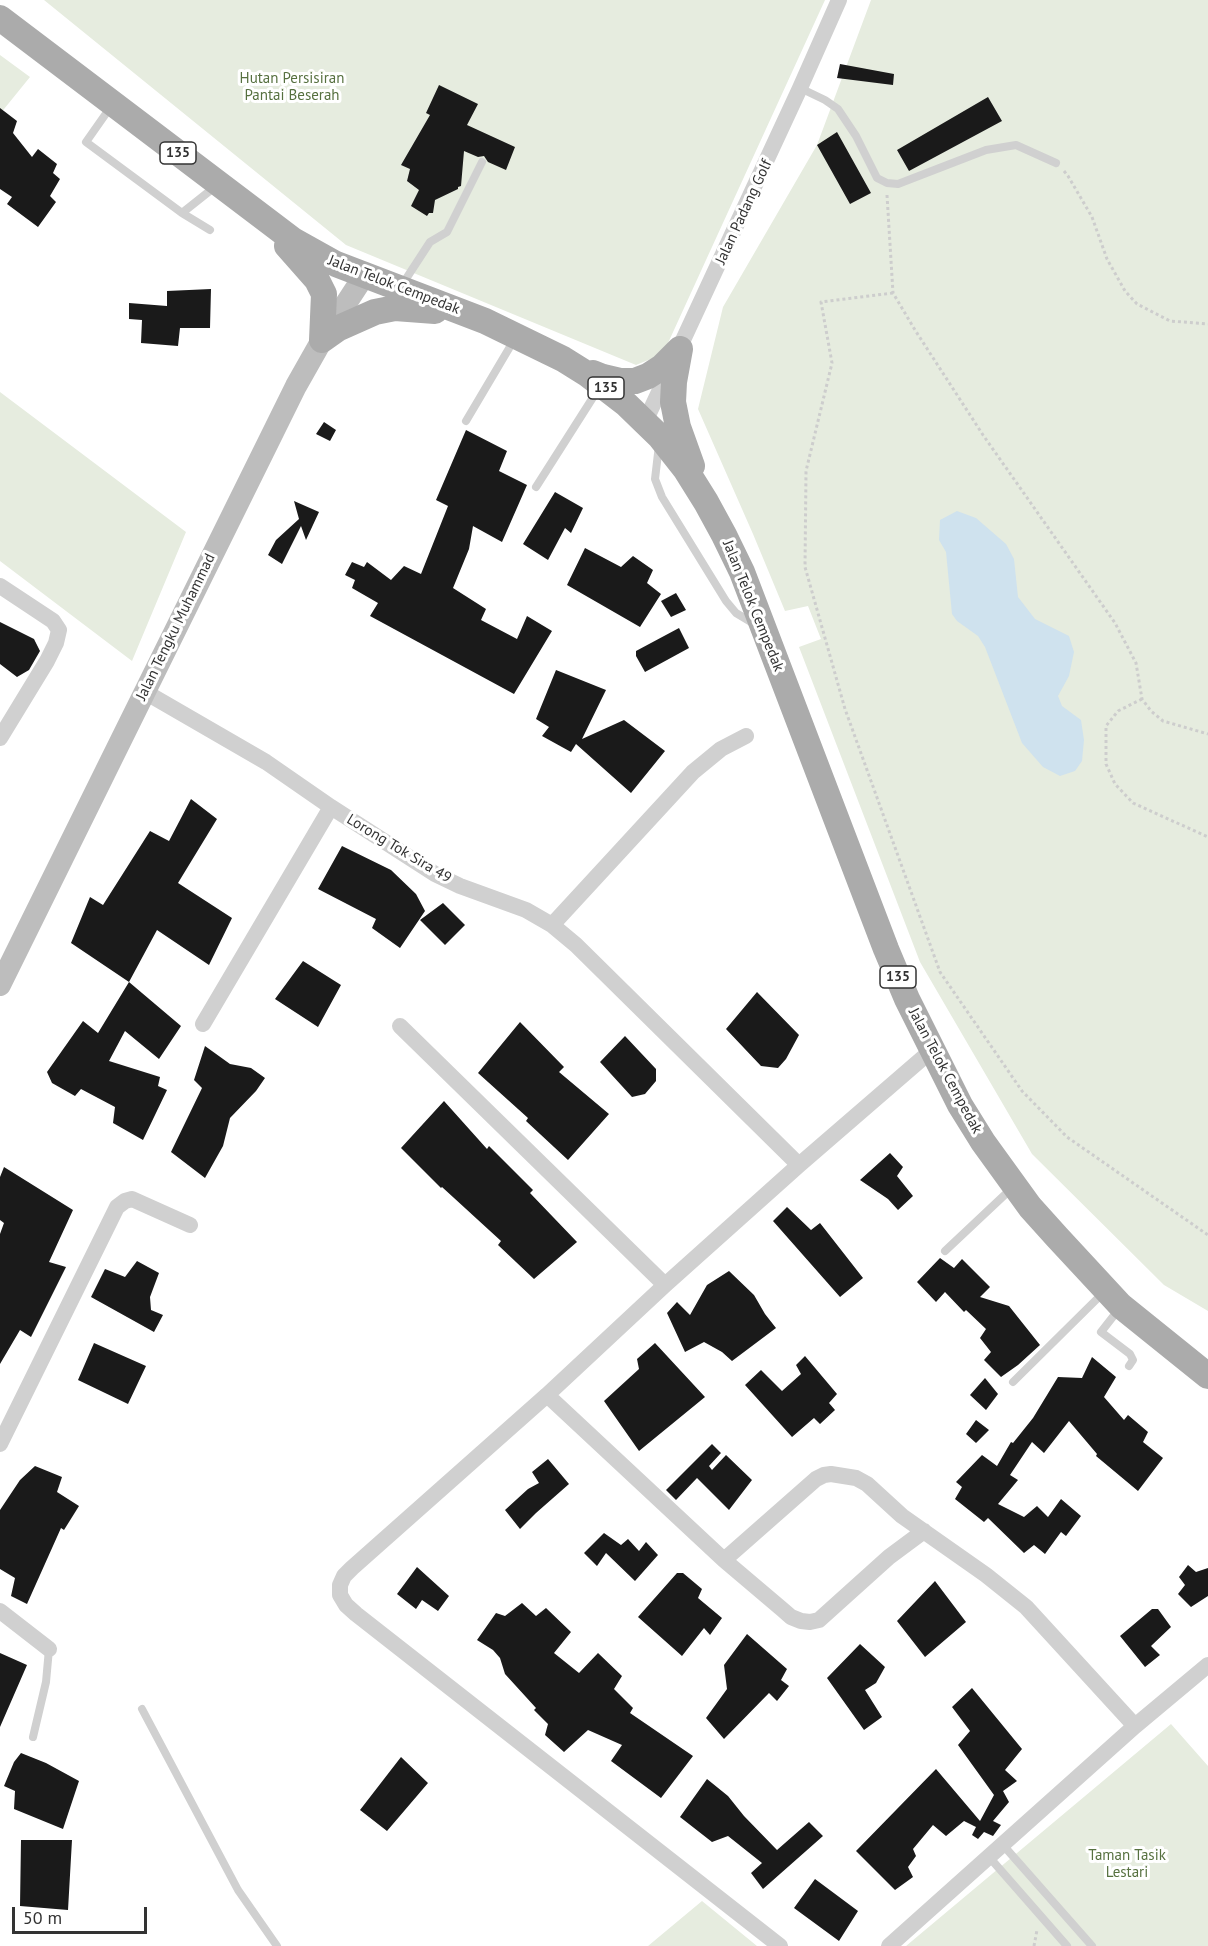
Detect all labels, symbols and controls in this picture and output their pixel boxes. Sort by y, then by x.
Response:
park label: Hutan Persisiran Pantai Beserah [240,70,344,105]
road number: 135 [160,142,196,164]
street label: Jalan Padang Golf [712,157,776,267]
street label: Jalan Telok Cempedak [326,252,462,318]
road number: 135 [588,377,624,399]
street label: Jalan Telok Cempedak [718,538,788,674]
street label: Jalan Tengku Muhammad [133,551,219,703]
street label: Lorong Tok Sira 49 [343,811,455,887]
road number: 135 [880,966,916,988]
street label: Jalan Telok Cempedak [904,1005,986,1137]
park label: Taman Tasik Lestari [1088,1847,1166,1882]
scale bar [15,1895,150,1933]
text: 50 m [23,1906,62,1929]

